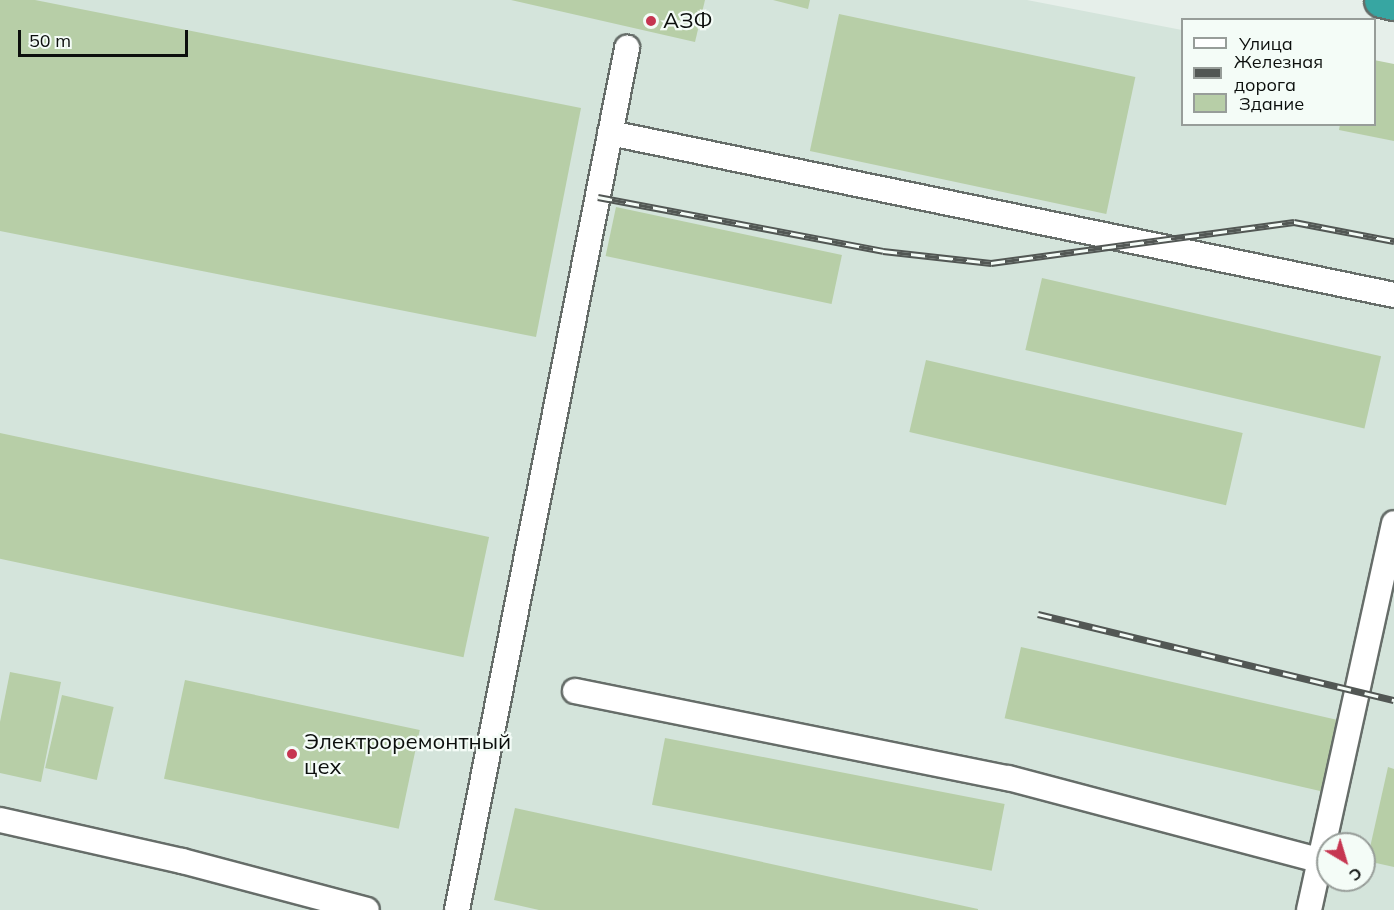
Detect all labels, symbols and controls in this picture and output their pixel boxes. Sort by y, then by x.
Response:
place label: АЗФ [663,8,713,34]
marker: АЗФ [644,14,658,28]
scale bar [21,18,190,56]
legend [1181,18,1376,126]
text: 50 m [29,29,71,52]
text: Улица [1239,32,1293,55]
text: Железная дорога [1234,50,1323,96]
text: Здание [1239,92,1304,115]
place label: Электроремонтный цех [304,728,511,780]
marker: Электроремонтный цех [285,747,299,761]
north arrow [1316,832,1376,892]
text: С [1345,863,1366,886]

